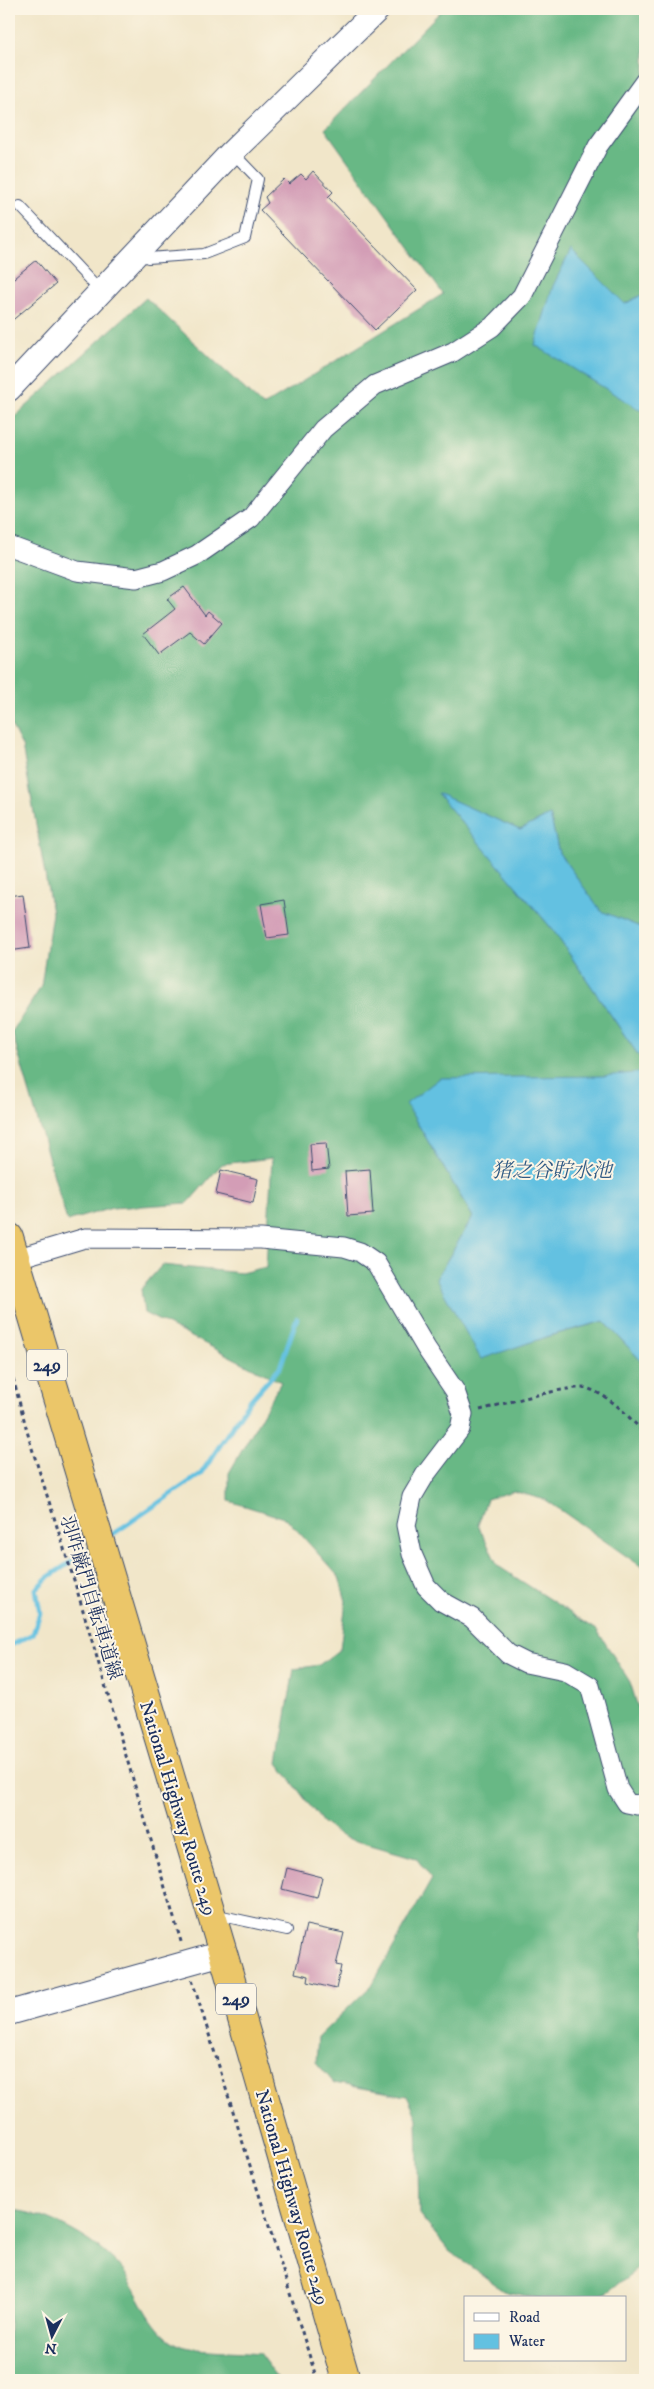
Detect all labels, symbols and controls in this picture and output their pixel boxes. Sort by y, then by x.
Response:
water label: 猪之谷貯水池 [492,1159,614,1184]
road number: 249 [27,1350,67,1380]
street label: 羽咋巌門自転車道線 [55,1512,127,1683]
street label: National Highway Route 249 [134,1698,221,1918]
road number: 249 [216,1984,256,2015]
street label: National Highway Route 249 [250,2087,333,2308]
legend [464,2296,626,2362]
text: Road [509,2308,541,2327]
north arrow [28,2312,78,2362]
text: Water [508,2332,545,2351]
text: N [44,2338,57,2357]

